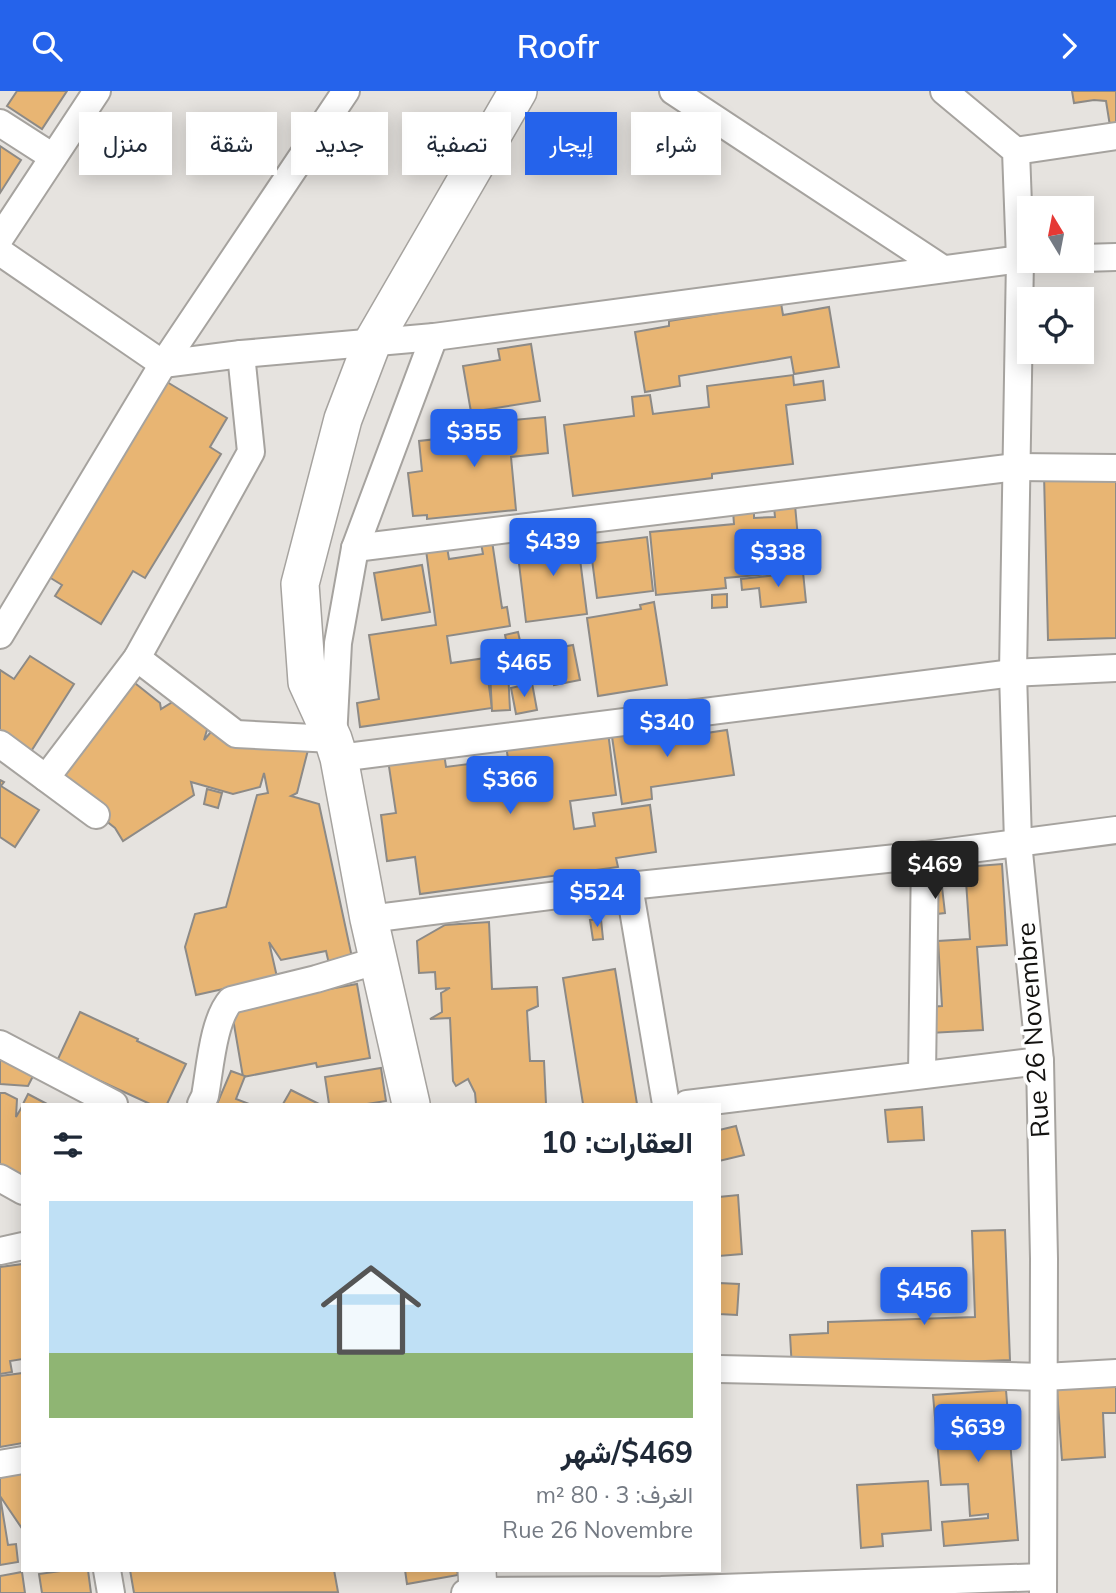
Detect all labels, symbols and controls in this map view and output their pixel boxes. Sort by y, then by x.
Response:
text: Roofr [517,26,599,66]
icon: search [28,27,66,65]
icon: forward [1050,27,1088,65]
chip: منزل [79,112,172,175]
chip: شقة [186,112,277,175]
chip: جديد [291,112,388,175]
chip: تصفية [402,112,511,175]
chip: إيجار [525,112,617,175]
chip: شراء [631,112,721,175]
north arrow [1017,196,1094,273]
map controls [1017,196,1094,364]
button: locate [1017,287,1094,364]
pin: $355 [433,409,515,469]
text: $355 [446,417,502,446]
pin: $439 [512,519,594,578]
text: $439 [525,526,581,555]
pin: $338 [737,529,819,589]
text: $338 [750,537,806,566]
pin: $465 [483,639,565,699]
text: $465 [496,647,552,676]
pin: $340 [626,699,708,759]
text: $340 [639,707,695,736]
pin: $366 [469,757,551,816]
text: $366 [482,764,538,793]
pin: $469 [894,841,976,901]
text: $469 [907,849,963,878]
pin: $524 [556,869,638,929]
text: $524 [569,877,625,906]
street label: Rue 26 Novembre [1009,921,1056,1139]
text: العقارات: 10 [541,1123,693,1161]
icon: filters [49,1126,87,1164]
icon: home [308,1247,434,1373]
pin: $456 [883,1267,965,1327]
text: $456 [896,1275,952,1304]
pin: $639 [937,1405,1019,1464]
text: $639 [950,1412,1006,1441]
text: $469/شهر [561,1433,693,1471]
text: الغرف: 3 · 80 m² [536,1480,693,1509]
text: Rue 26 Novembre [502,1515,693,1544]

